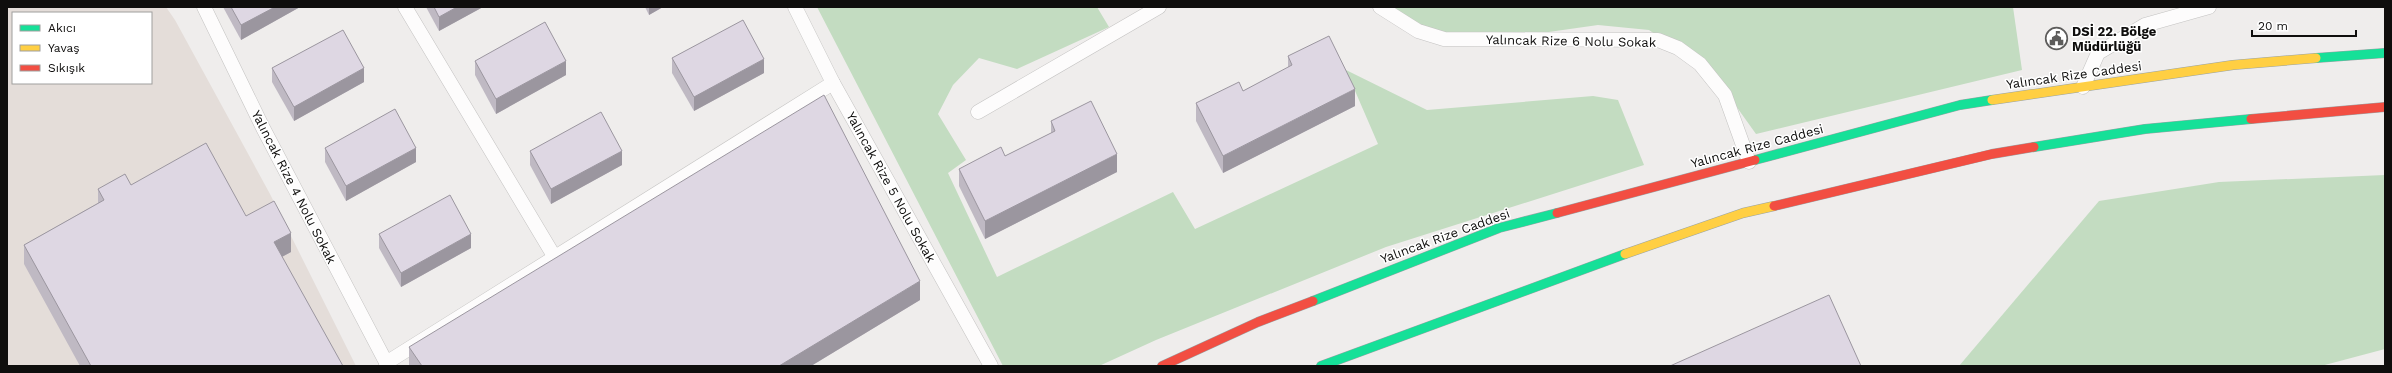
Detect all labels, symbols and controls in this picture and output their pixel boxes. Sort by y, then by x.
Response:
legend [12,12,152,84]
scale bar [2252,12,2356,38]
text: 20 m [2258,19,2288,33]
text: Akıcı [48,21,76,35]
place label: DSİ 22. Bölge Müdürlüğü [2072,23,2157,54]
public building icon: DSİ 22. Bölge Müdürlüğü [2044,25,2070,51]
street label: Yalıncak Rize 6 Nolu Sokak [1486,32,1657,50]
text: Yavaş [48,41,80,55]
street label: Yalıncak Rize Caddesi [2005,58,2143,92]
text: Sıkışık [48,61,85,75]
street label: Yalıncak Rize 4 Nolu Sokak [249,108,340,267]
street label: Yalıncak Rize 5 Nolu Sokak [843,109,939,265]
street label: Yalıncak Rize Caddesi [1689,121,1825,171]
street label: Yalıncak Rize Caddesi [1378,206,1512,266]

